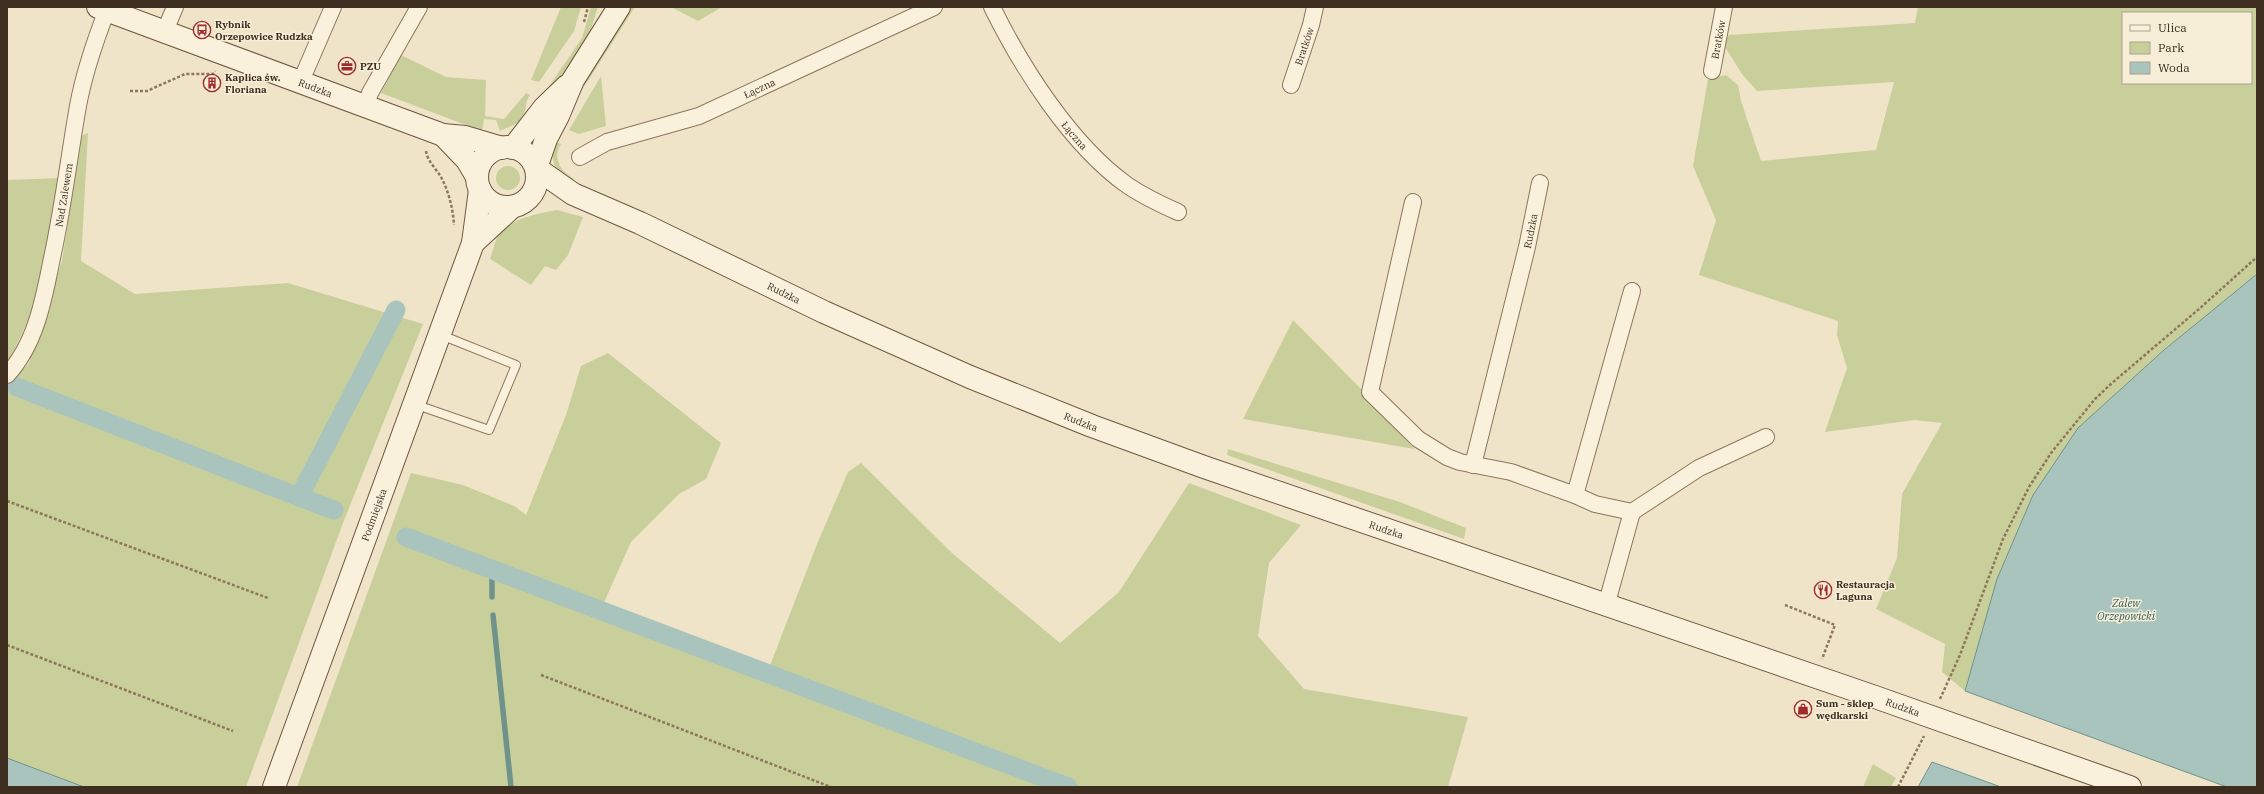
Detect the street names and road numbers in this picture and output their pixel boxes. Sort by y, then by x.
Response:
street label: Bratków [1708,19,1728,60]
street label: Bratków [1292,25,1317,67]
street label: Łączna [742,75,778,101]
street label: Rudzka [296,76,335,101]
street label: Łączna [1058,119,1090,153]
street label: Nad Zalewem [52,162,76,228]
street label: Rudzka [1521,212,1541,250]
street label: Rudzka [765,279,803,307]
street label: Rudzka [1062,409,1100,435]
street label: Podmiejska [359,486,390,543]
street label: Rudzka [1367,518,1406,542]
street label: Rudzka [1884,695,1922,719]

